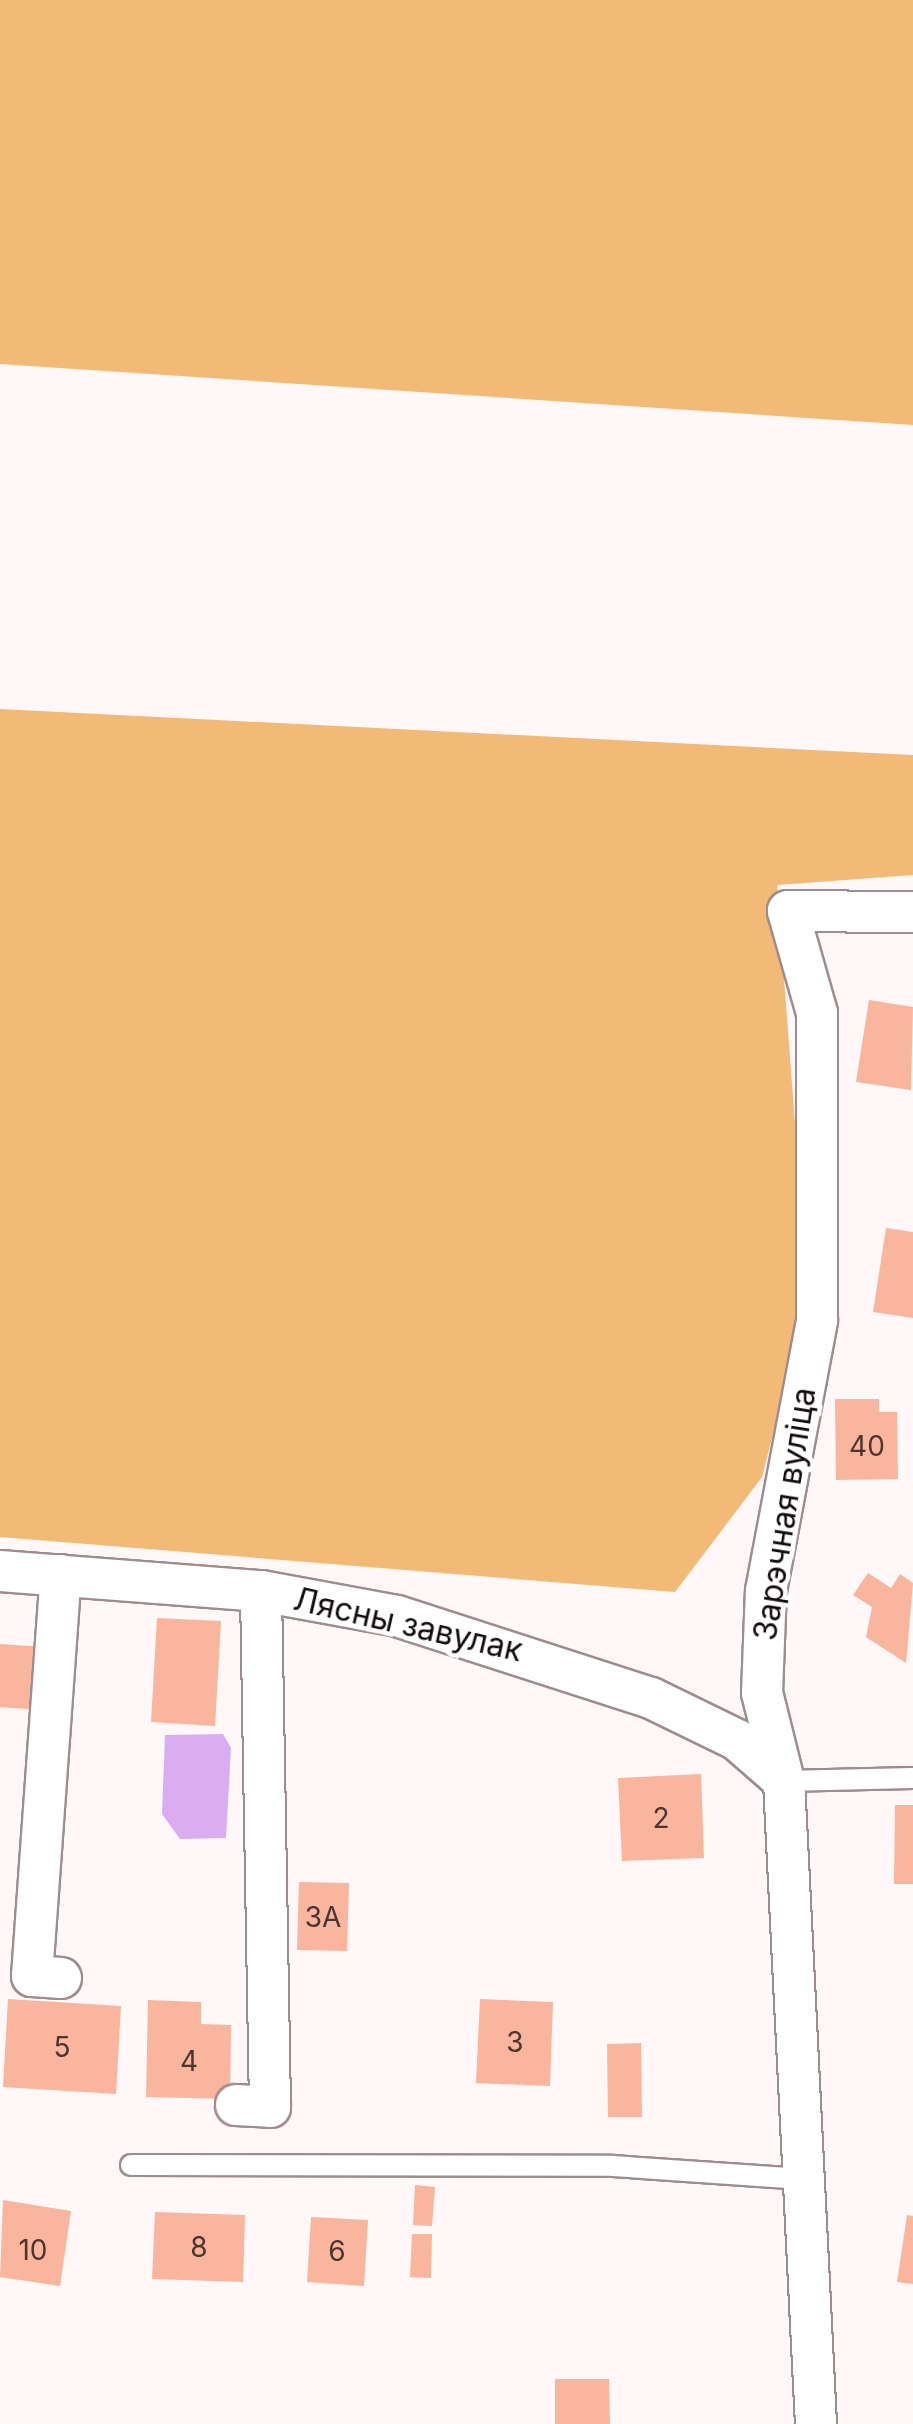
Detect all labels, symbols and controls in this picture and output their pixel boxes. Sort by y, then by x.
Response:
street label: Зарэчная вуліца [746,1385,824,1643]
house number: 40 [849,1429,885,1463]
street label: Лясны завулак [290,1580,526,1670]
house number: 2 [652,1801,670,1835]
house number: 3А [305,1900,341,1934]
house number: 3 [506,2025,524,2059]
house number: 5 [53,2030,71,2064]
house number: 4 [180,2044,198,2078]
house number: 8 [190,2230,208,2264]
house number: 10 [18,2233,48,2267]
house number: 6 [328,2234,346,2268]

